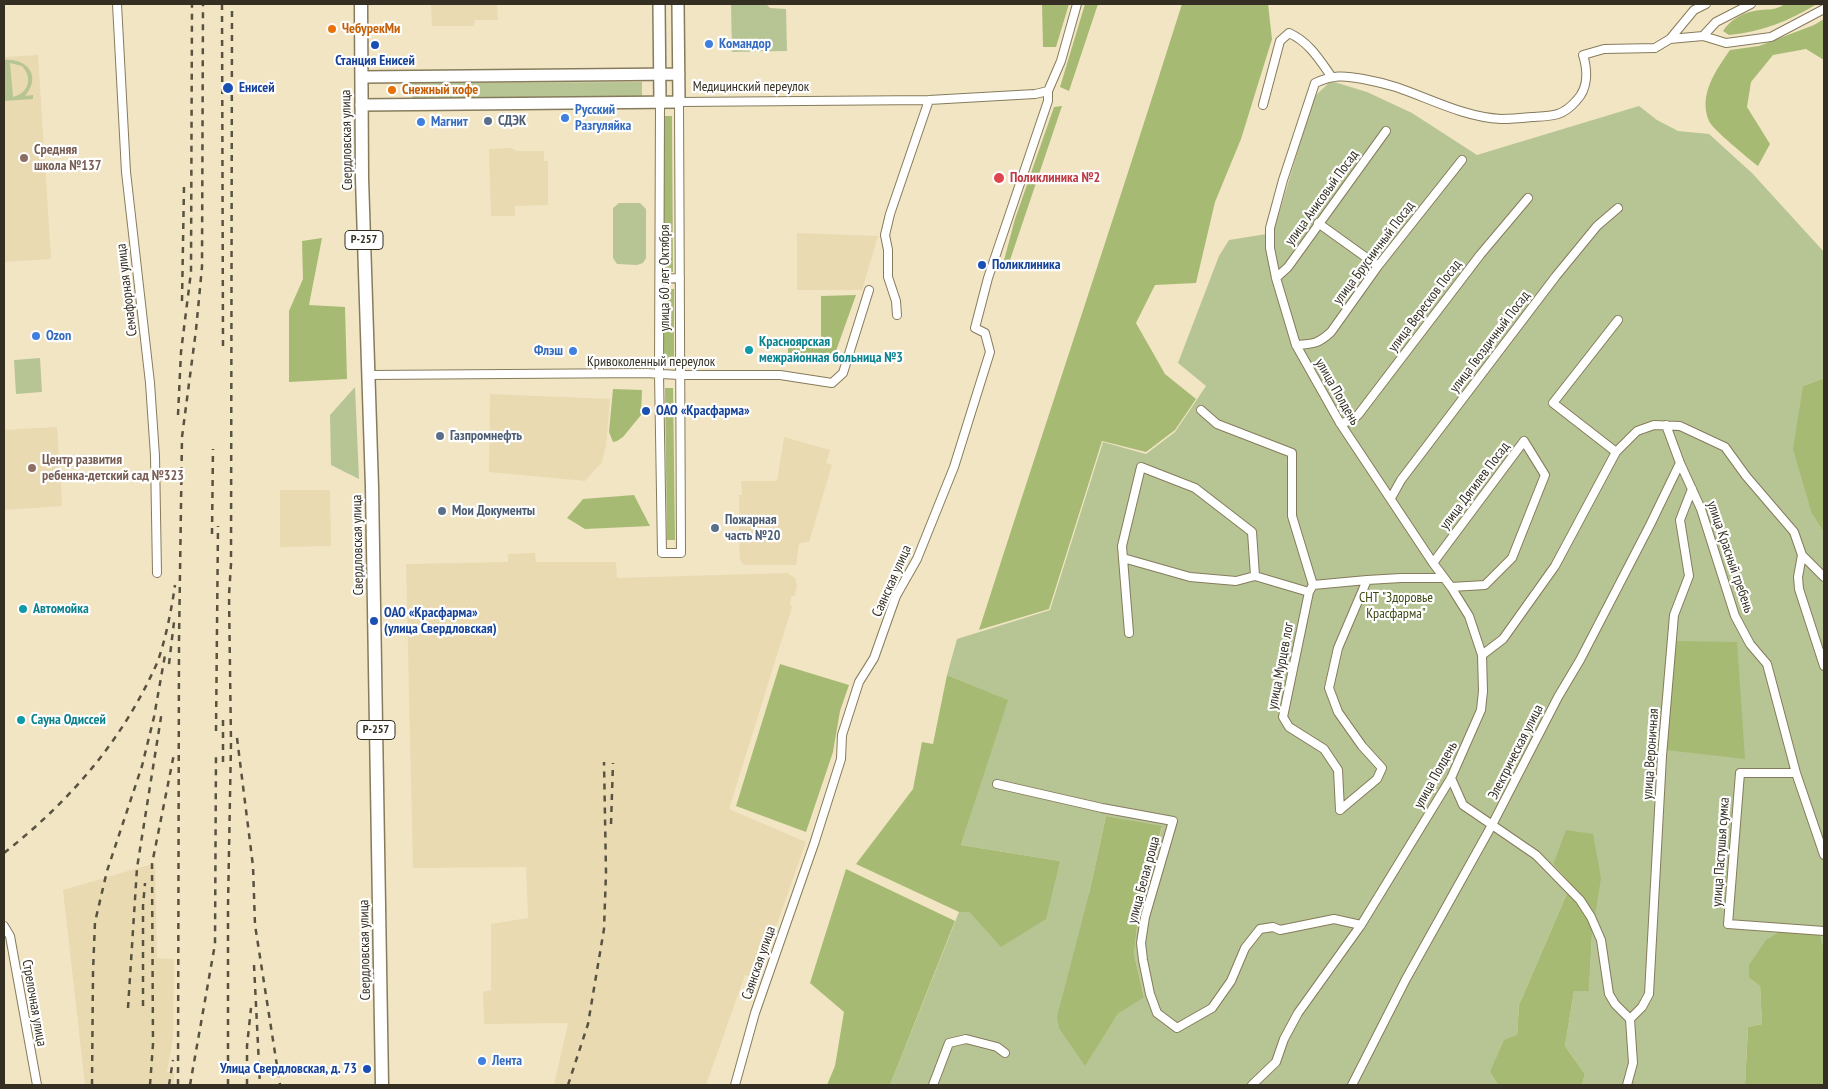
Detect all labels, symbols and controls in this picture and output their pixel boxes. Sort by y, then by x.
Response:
place label: ЧебурекМи [342,21,400,37]
marker: ЧебурекМи [326,23,338,35]
place label: Командор [719,36,771,52]
marker: Командор [703,38,715,50]
marker: Станция Енисей [369,39,381,51]
place label: Станция Енисей [335,53,415,69]
street label: Медицинский переулок [693,79,809,95]
place label: Енисей [239,80,275,96]
marker: Енисей [221,81,235,95]
place label: Снежный кофе [402,82,478,98]
marker: Снежный кофе [386,84,398,96]
street label: Свердловская улица [338,89,356,191]
place label: Русский Разгуляйка [575,102,631,134]
marker: Русский Разгуляйка [559,112,571,124]
place label: СДЭК [498,113,526,129]
place label: Магнит [431,114,468,130]
marker: СДЭК [482,115,494,127]
marker: Магнит [415,116,427,128]
place label: Средняя школа №137 [34,142,101,174]
street label: улица Анисовый Посад [1282,147,1362,249]
marker: Средняя школа №137 [18,152,30,164]
place label: Поликлиника №2 [1010,170,1100,186]
marker: Поликлиника №2 [992,171,1006,185]
street label: улица Брусничный Посад [1330,198,1418,308]
street label: улица 60 лет Октября [657,225,673,331]
road number: Р-257 [345,230,383,250]
street label: Семафорная улица [113,243,141,337]
place label: Поликлиника [992,257,1061,273]
street label: улица Вересков Посад [1385,257,1465,355]
marker: Поликлиника [976,259,988,271]
street label: улица Гвоздичный Посад [1446,288,1534,396]
place label: Ozon [46,328,71,344]
marker: Ozon [30,330,42,342]
place label: Красноярская межрайонная больница №3 [759,334,903,367]
place label: Флэш [534,343,563,359]
marker: Красноярская межрайонная больница №3 [743,344,755,356]
marker: Флэш [567,345,579,357]
street label: Кривоколенный переулок [587,354,715,370]
street label: улица Полдень [1311,356,1363,428]
place label: ОАО «Красфарма» [656,403,750,419]
marker: ОАО «Красфарма» [640,405,652,417]
place label: Газпромнефть [450,428,522,444]
marker: Газпромнефть [434,430,446,442]
street label: улица Дягилев Посад [1437,439,1513,533]
place label: Центр развития ребенка-детский сад №323 [42,452,184,484]
marker: Центр развития ребенка-детский сад №323 [26,462,38,474]
street label: Свердловская улица [349,494,367,596]
street label: улица Красный гребень [1703,499,1757,615]
place label: Мои Документы [452,503,535,519]
marker: Мои Документы [436,505,448,517]
place label: Пожарная часть №20 [725,512,780,544]
marker: Пожарная часть №20 [709,522,721,534]
street label: Саянская улица [869,543,915,619]
park label: СНТ "Здоровье Красфарма" [1359,590,1433,622]
place label: Автомойка [33,601,89,617]
marker: Автомойка [17,603,29,615]
place label: ОАО «Красфарма» (улица Свердловская) [384,605,497,638]
marker: ОАО «Красфарма» (улица Свердловская) [368,615,380,627]
street label: улица Мурцев лог [1264,621,1298,711]
street label: Электрическая улица [1485,702,1547,802]
street label: улица Вероничная [1639,708,1663,800]
place label: Сауна Одиссей [31,712,106,728]
marker: Сауна Одиссей [15,714,27,726]
road number: Р-257 [357,720,395,740]
street label: улица Полдень [1411,739,1461,811]
street label: улица Пастушья сумка [1709,797,1733,907]
street label: улица Белая роща [1124,835,1164,925]
street label: Свердловская улица [356,899,374,1001]
street label: Саянская улица [739,924,779,1002]
street label: Стрелочная улица [18,958,50,1048]
place label: Лента [492,1053,522,1069]
marker: Лента [476,1055,488,1067]
place label: Улица Свердловская, д. 73 [220,1061,357,1077]
marker: Улица Свердловская, д. 73 [361,1063,373,1075]

